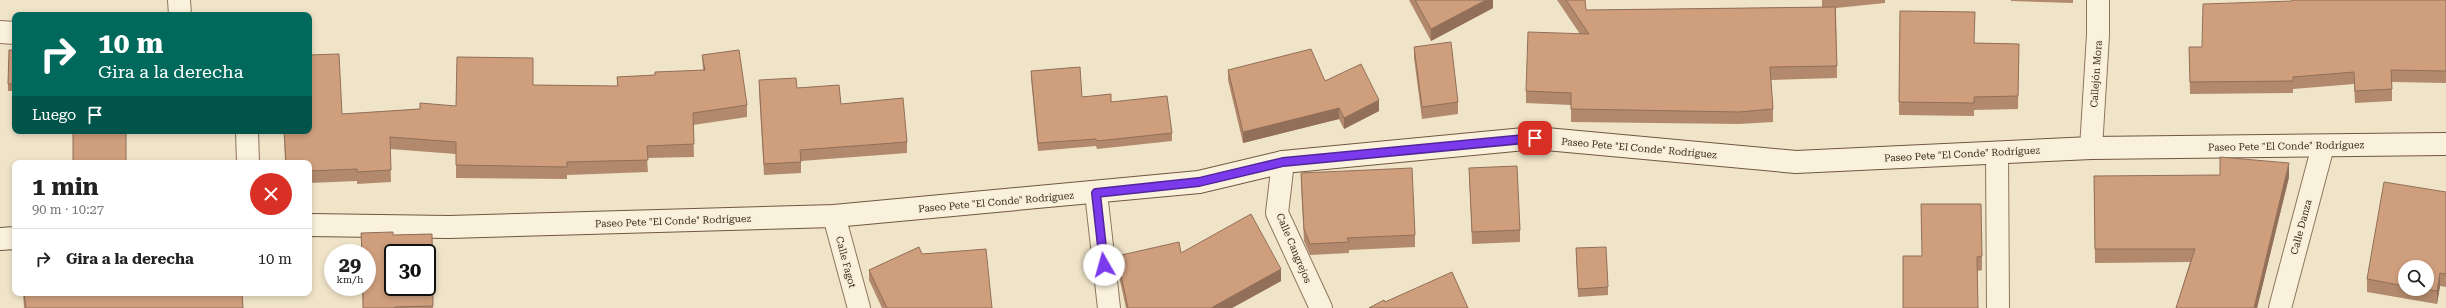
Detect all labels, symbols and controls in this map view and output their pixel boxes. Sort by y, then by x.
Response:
text: 10 m [98,27,163,60]
icon: right [32,28,84,80]
street label: Callejón Mora [2088,39,2104,108]
text: Gira a la derecha [98,61,243,82]
icon: arrive [84,104,106,126]
text: Luego [32,106,76,124]
pin [1518,121,1552,155]
icon: arrive [1524,127,1546,149]
street label: Paseo Pete "El Conde" Rodríguez [1561,136,1718,160]
street label: Paseo Pete "El Conde" Rodríguez [2208,139,2364,153]
street label: Paseo Pete "El Conde" Rodríguez [1884,144,2041,164]
text: 1 min [32,173,99,201]
button: close [250,173,292,215]
street label: Paseo Pete "El Conde" Rodríguez [918,190,1075,214]
street label: Calle Danza [2288,198,2314,256]
text: 90 m · 10:27 [32,202,104,217]
street label: Calle Cangrejos [1274,211,1314,285]
street label: Paseo Pete "El Conde" Rodríguez [595,213,751,229]
street label: Calle Fagot [834,235,858,289]
speed limit sign: 30 [384,244,436,296]
position arrow [1083,244,1125,286]
icon: right [32,248,54,270]
text: Gira a la derecha [66,250,194,268]
text: 10 m [258,250,292,268]
text: 29 [339,253,361,277]
map controls [2398,260,2434,296]
button: search [2398,260,2434,296]
text: km/h [337,274,363,285]

